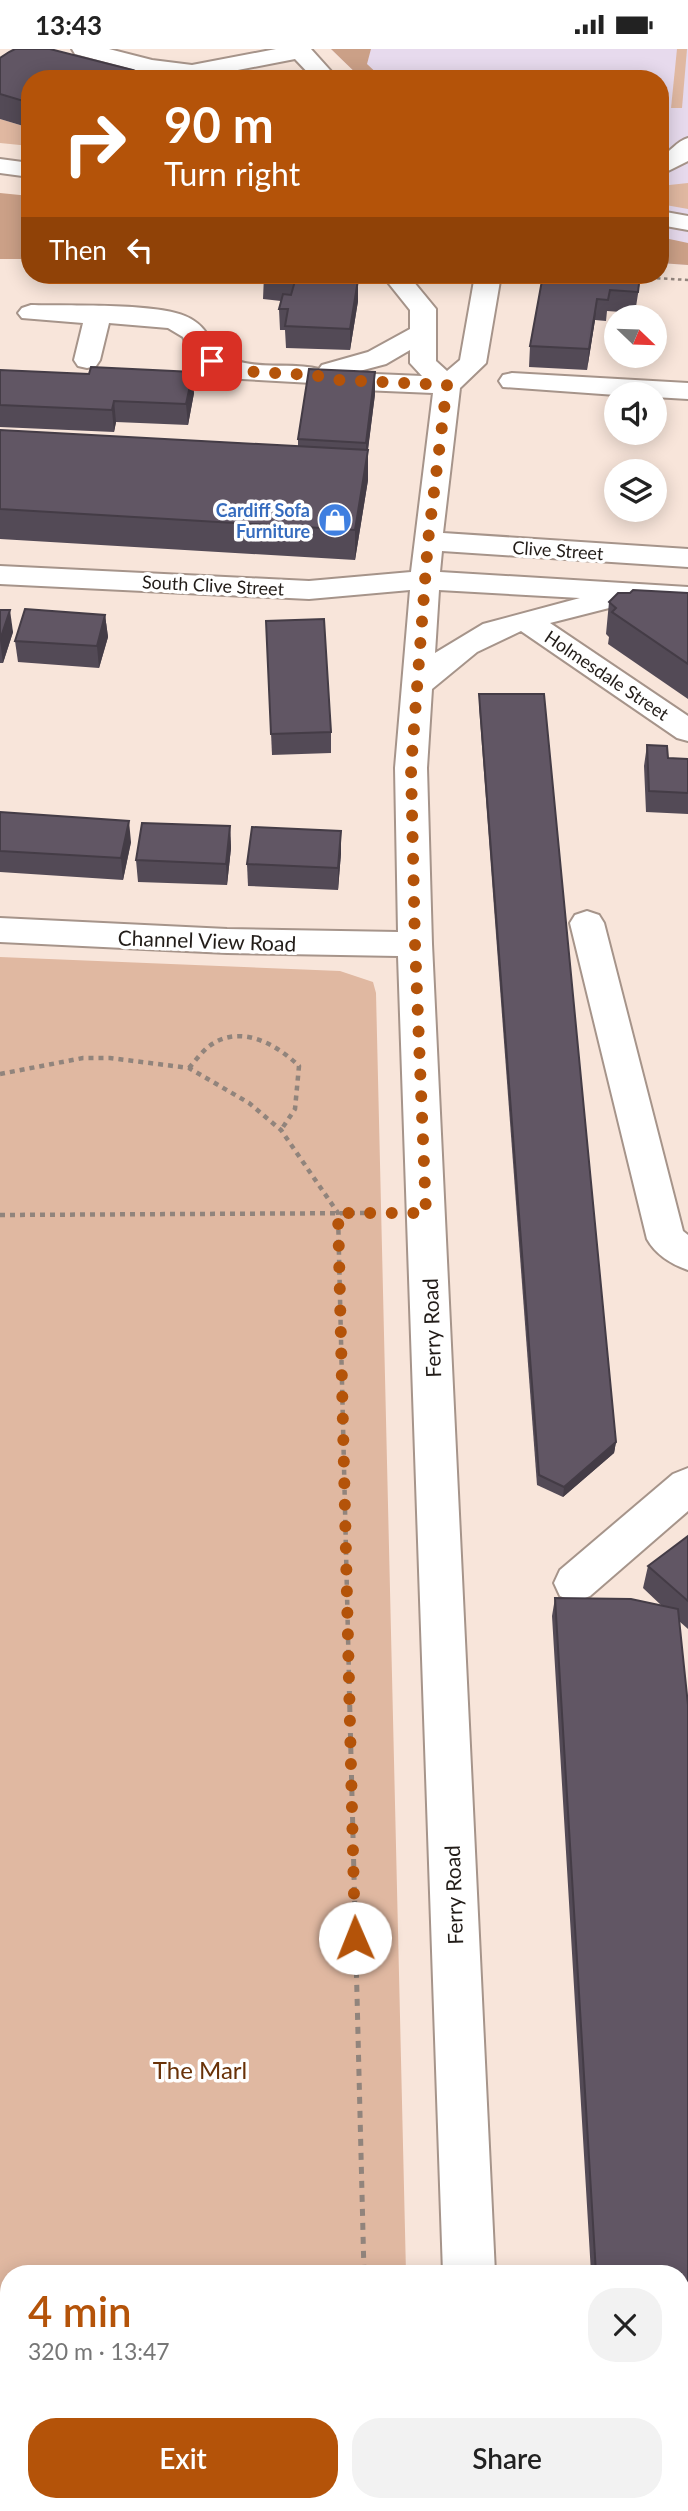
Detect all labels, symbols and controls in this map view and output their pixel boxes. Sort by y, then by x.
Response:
text: 13:43 [35,9,102,41]
text: 90 m [164,95,274,153]
icon: right [49,98,140,189]
text: Turn right [164,154,300,193]
icon: left [121,231,159,269]
text: Then [49,234,107,266]
north arrow [604,305,667,367]
map controls [604,305,667,522]
pin [182,331,242,391]
icon: arrive [193,342,231,380]
button: sound [604,382,667,445]
button: layers [604,459,667,522]
place label: Cardiff Sofa Furniture [216,499,310,542]
shop icon: Cardiff Sofa Furniture [316,501,354,539]
street label: Clive Street [512,536,605,564]
street label: South Clive Street [141,570,285,600]
street label: Holmesdale Street [541,625,674,725]
street label: Channel View Road [117,924,297,956]
street label: Ferry Road [417,1278,445,1378]
street label: Ferry Road [439,1845,467,1945]
position arrow [318,1901,392,1975]
park label: The Marl [153,2055,247,2084]
text: 4 min [28,2286,132,2336]
button: close [588,2288,662,2362]
text: 320 m · 13:47 [28,2337,170,2365]
button: Exit [28,2418,338,2498]
button: Share [352,2418,662,2498]

